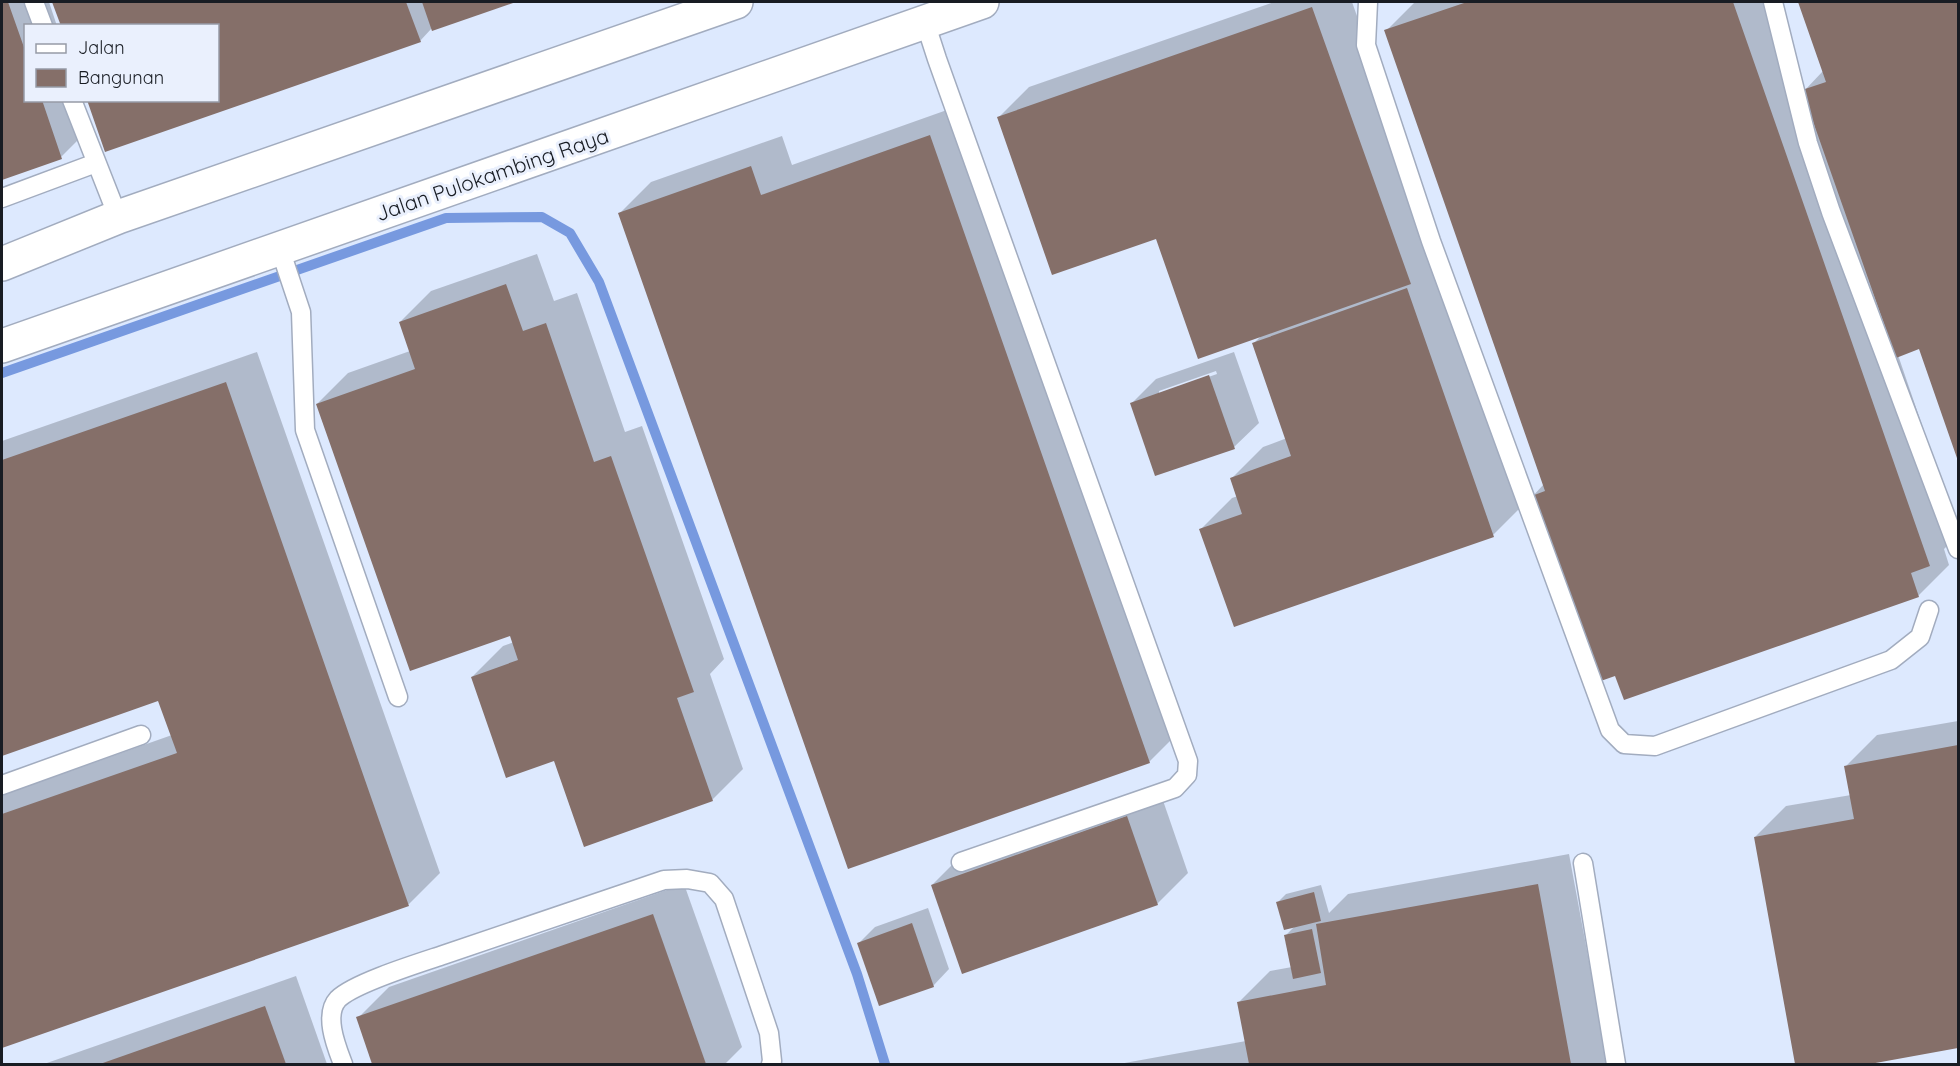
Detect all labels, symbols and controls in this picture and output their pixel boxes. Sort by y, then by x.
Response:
legend [24,24,219,102]
text: Jalan [78,36,125,59]
text: Bangunan [78,66,164,89]
street label: Jalan Pulokambing Raya [372,122,612,226]

